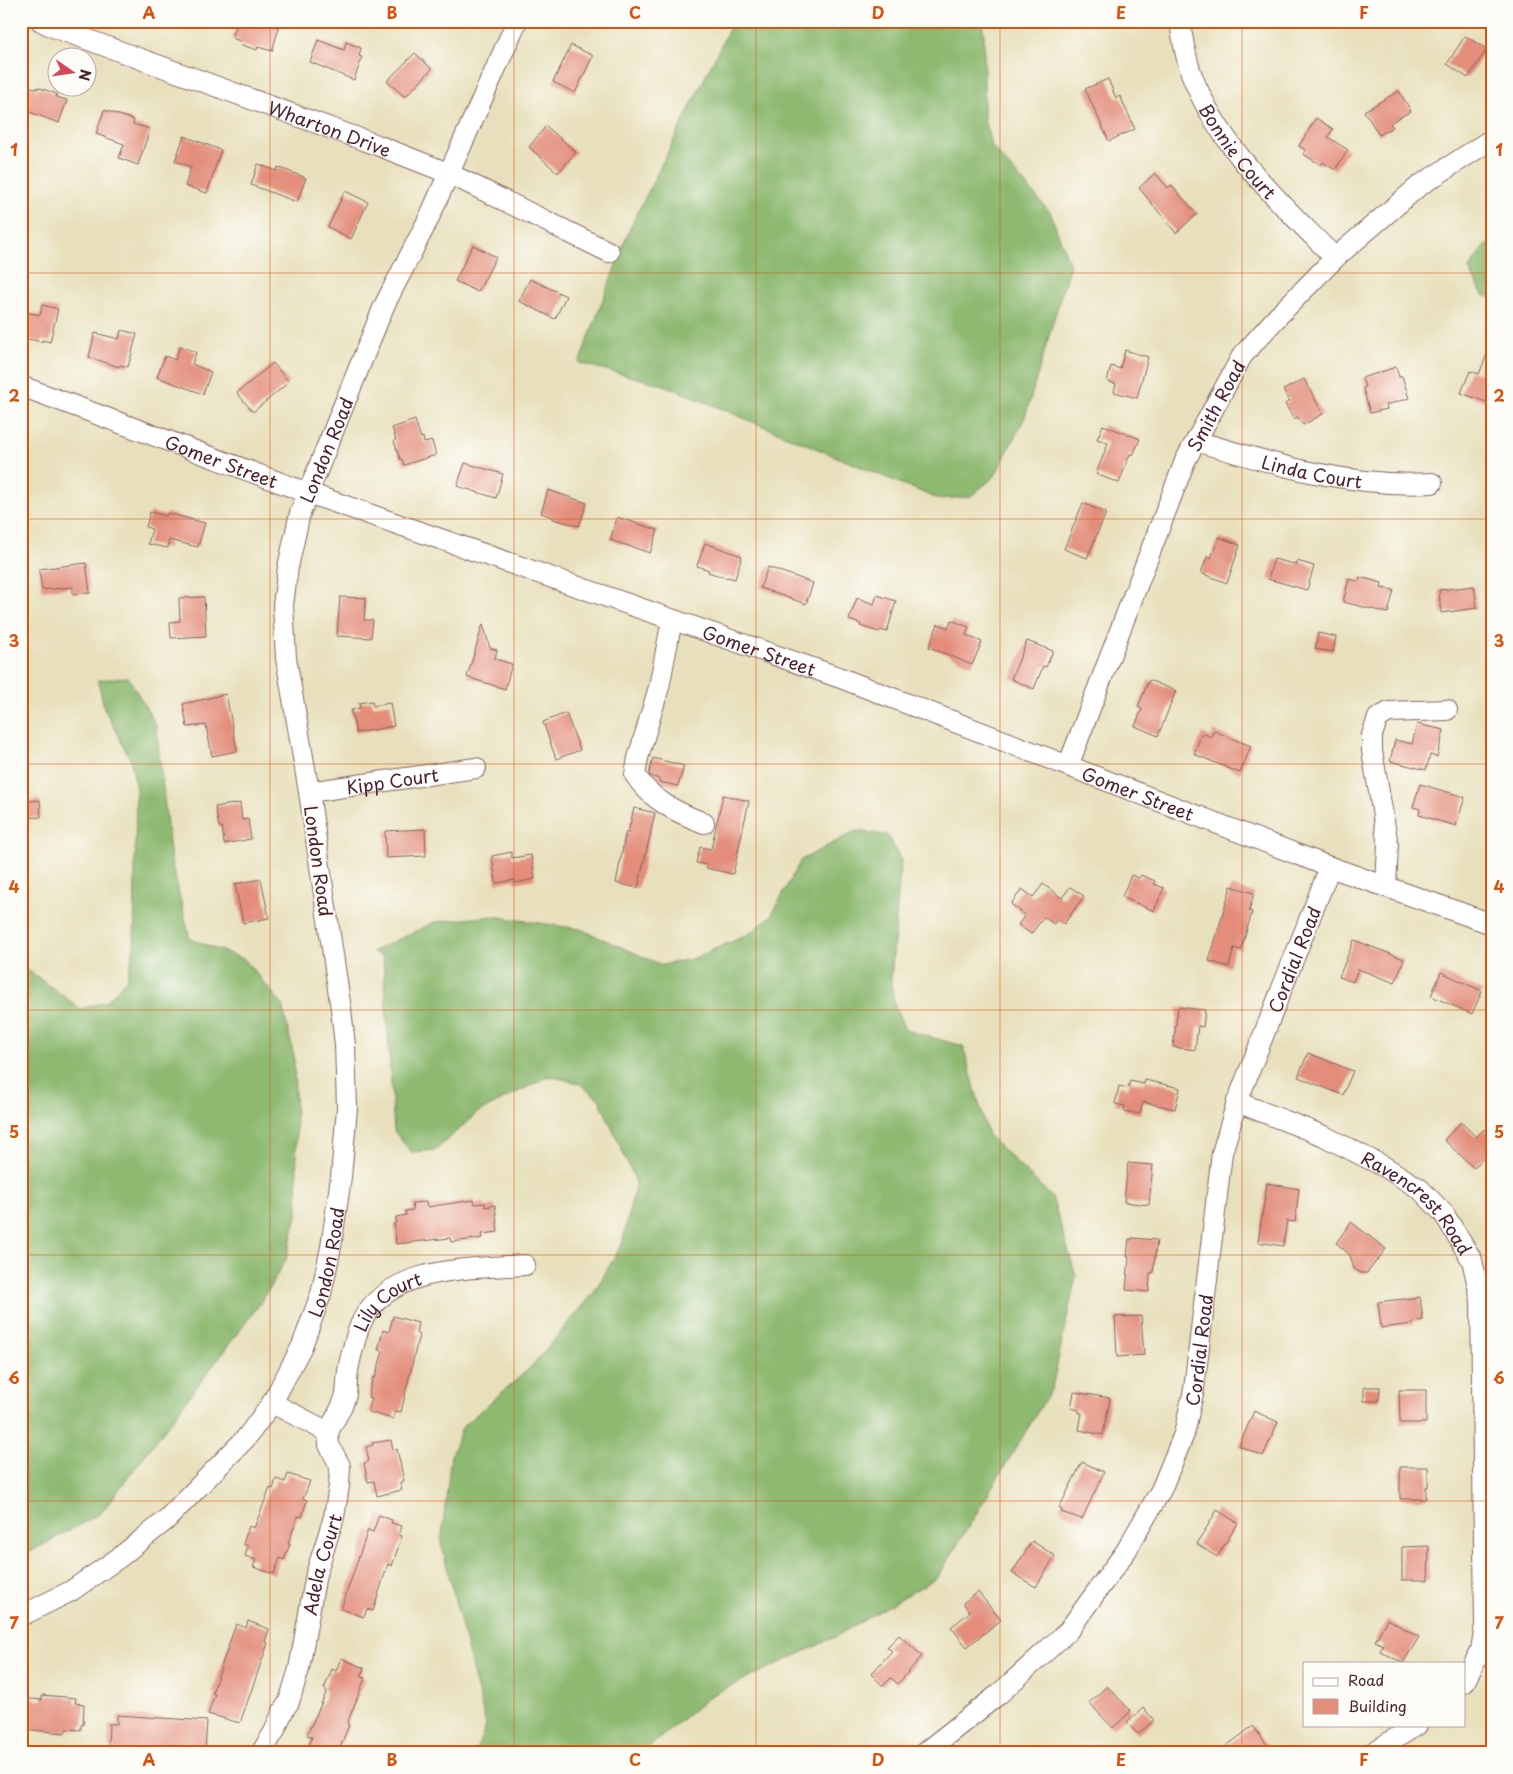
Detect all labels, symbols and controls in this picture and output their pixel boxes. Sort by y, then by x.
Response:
text: A [143,0,156,24]
text: B [387,0,398,24]
text: C [629,0,641,24]
text: D [872,0,884,24]
text: E [1116,0,1126,24]
text: F [1359,0,1369,24]
north arrow [48,48,98,98]
text: N [74,67,97,83]
street label: Wharton Drive [264,93,395,163]
street label: Bonnie Court [1194,98,1283,205]
text: 1 [10,137,18,161]
text: 1 [1495,137,1503,161]
street label: Smith Road [1179,355,1251,456]
text: 2 [8,383,20,407]
text: 2 [1493,383,1505,407]
street label: London Road [292,393,359,507]
street label: Gomer Street [161,427,282,494]
street label: Linda Court [1259,447,1364,494]
street label: Gomer Street [699,617,820,682]
text: 3 [9,628,19,652]
text: 3 [1494,628,1504,652]
street label: Gomer Street [1078,759,1198,827]
street label: Kipp Court [344,760,440,800]
street label: London Road [298,804,340,918]
text: 4 [9,874,20,898]
text: 4 [1494,874,1505,898]
street label: Cordial Road [1260,902,1327,1016]
text: 5 [9,1119,19,1143]
text: 5 [1494,1119,1504,1143]
street label: Ravencrest Road [1357,1144,1479,1260]
street label: London Road [300,1205,350,1321]
street label: Lily Court [346,1264,425,1335]
street label: Cordial Road [1177,1293,1219,1408]
text: 6 [8,1365,20,1389]
text: 6 [1493,1365,1505,1389]
street label: Adela Court [295,1510,348,1617]
text: 7 [9,1610,19,1634]
text: 7 [1494,1610,1504,1634]
legend [1303,1662,1466,1726]
text: Road [1348,1668,1384,1691]
text: Building [1348,1694,1407,1717]
text: A [143,1747,156,1771]
text: B [387,1747,398,1771]
text: C [629,1747,641,1771]
text: D [872,1747,884,1771]
text: E [1116,1747,1126,1771]
text: F [1359,1747,1369,1771]

